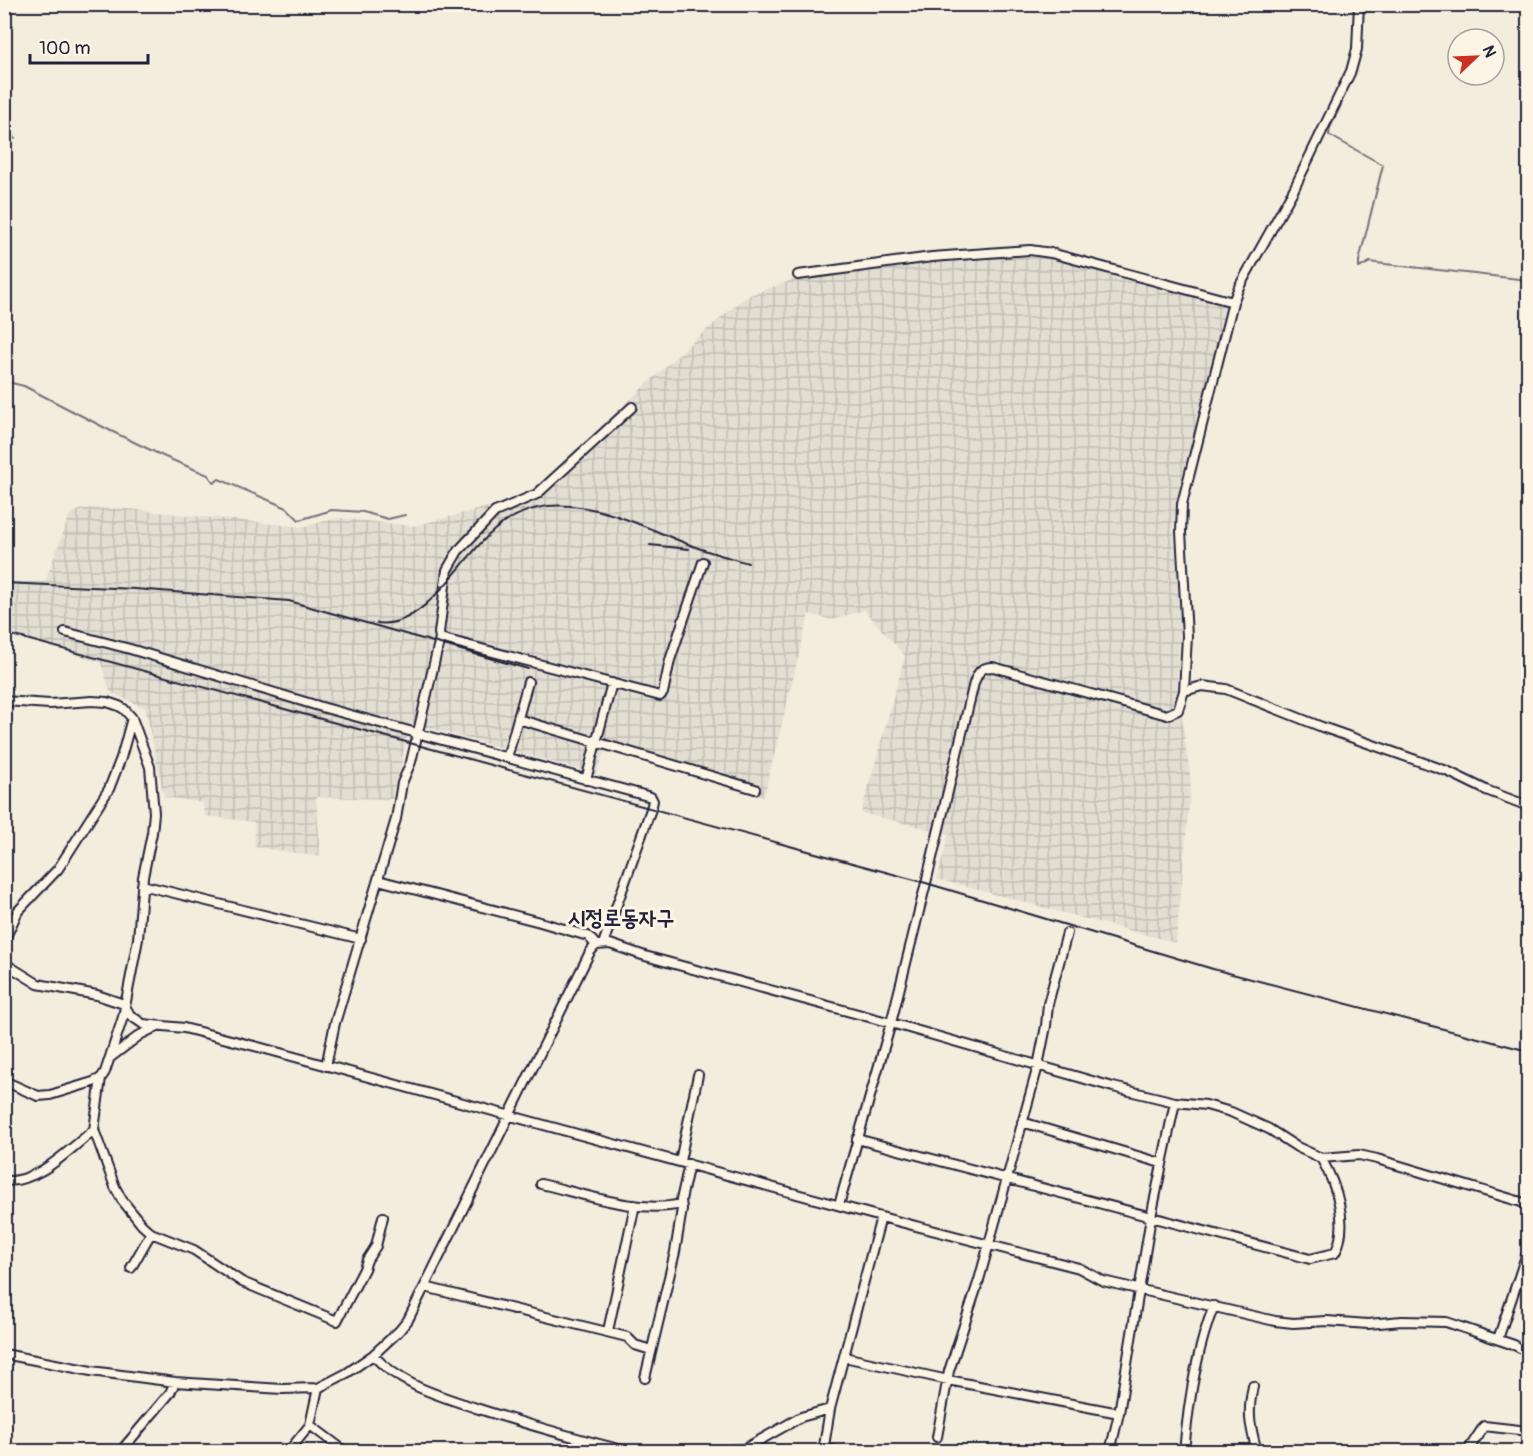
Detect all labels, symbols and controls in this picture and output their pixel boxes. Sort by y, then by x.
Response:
scale bar [30,27,148,65]
north arrow [1446,27,1506,87]
text: 100 m [39,37,91,60]
text: N [1478,43,1500,61]
district label: 시정로동자구 [568,904,674,932]

